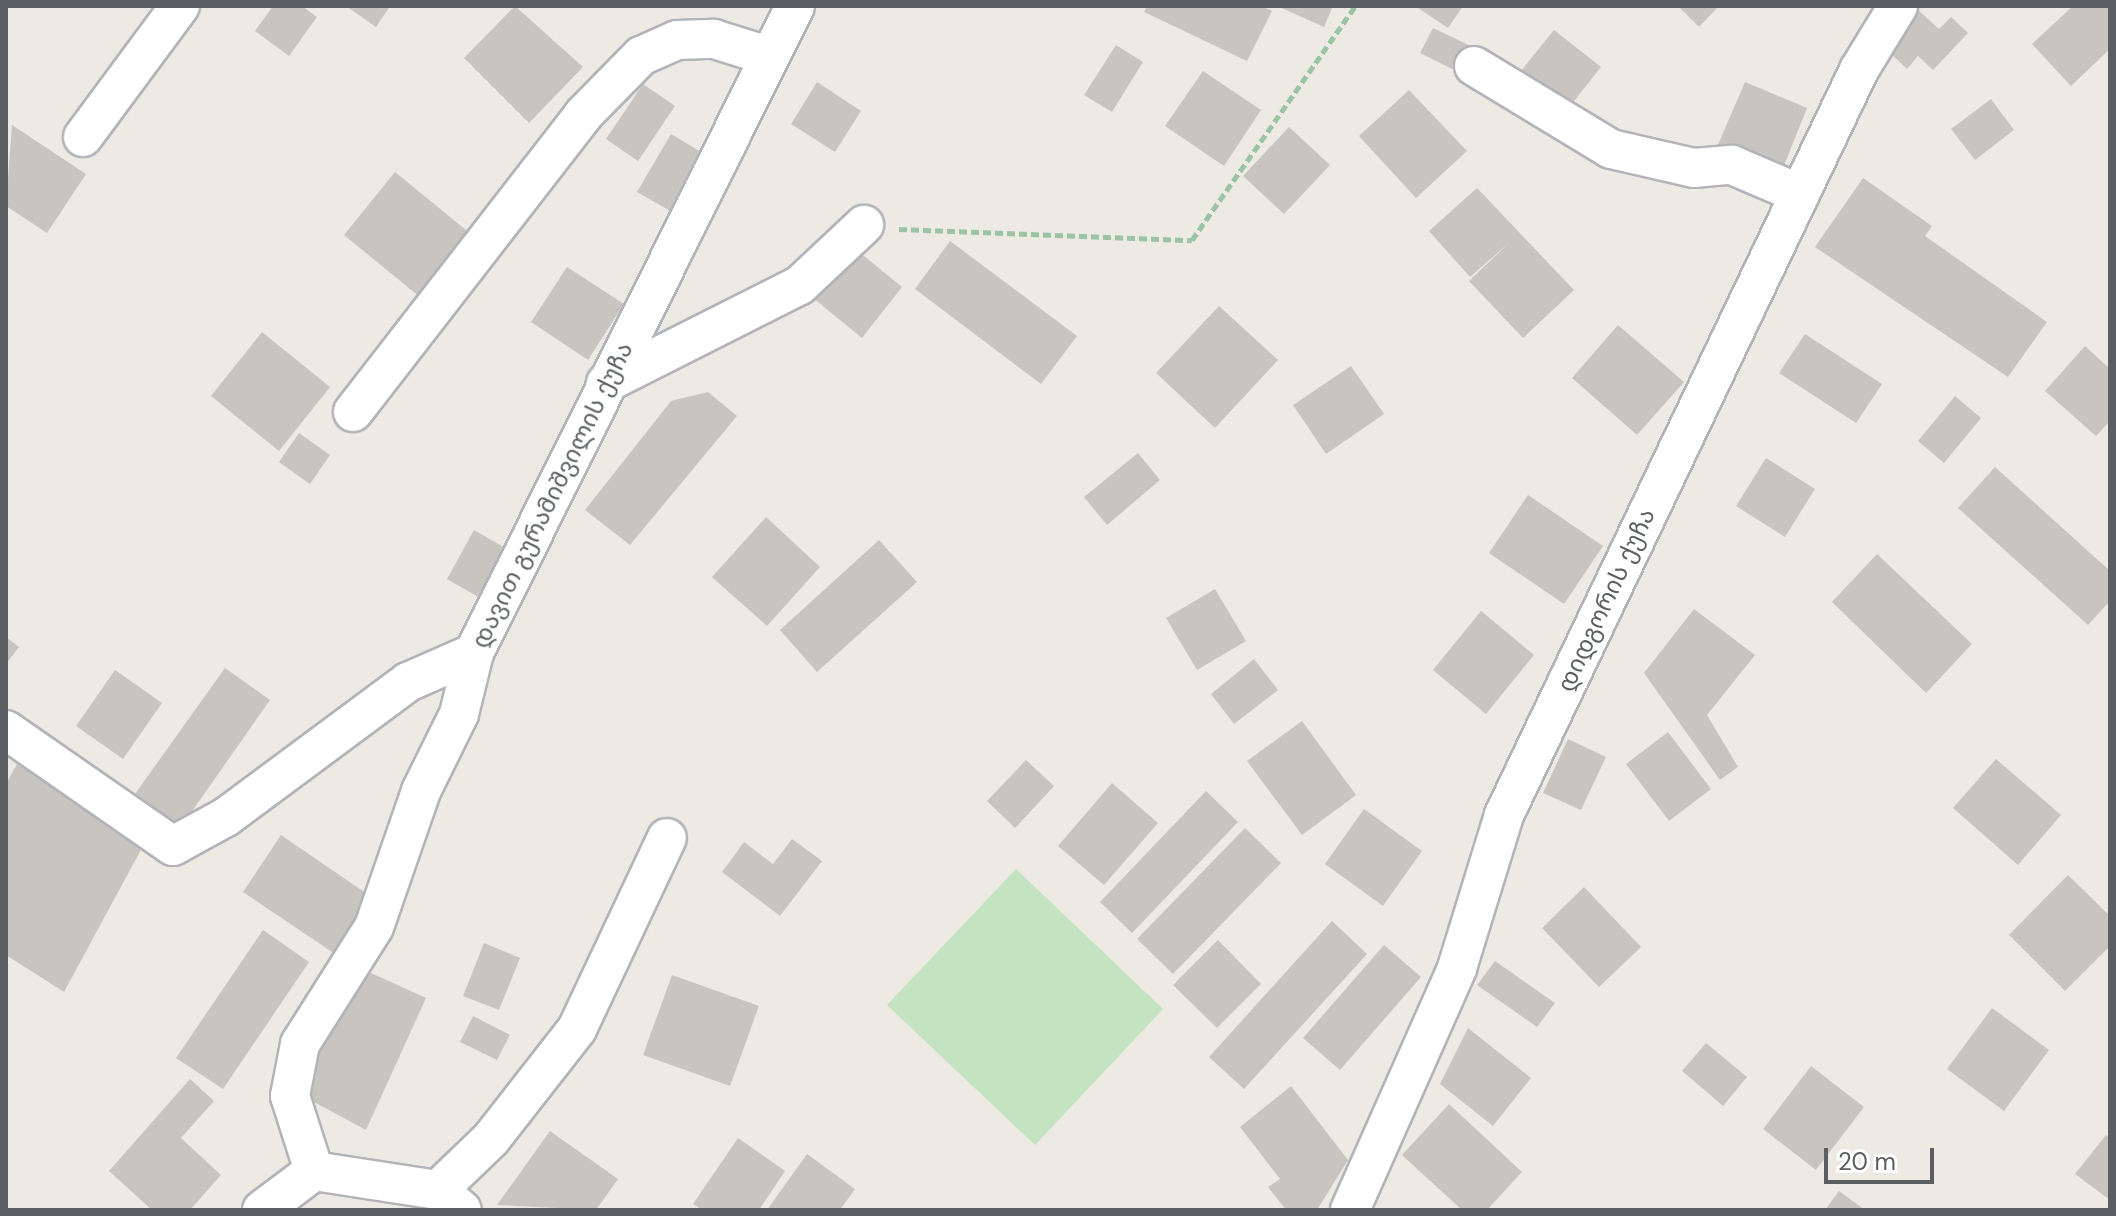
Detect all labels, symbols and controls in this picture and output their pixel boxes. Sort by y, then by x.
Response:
street label: დავით გურამიშვილის ქუჩა [465,337,639,653]
street label: დიდგორის ქუჩა [1551,504,1661,696]
scale bar [1828,1132,1938,1182]
text: 20 m [1838,1146,1896,1177]

